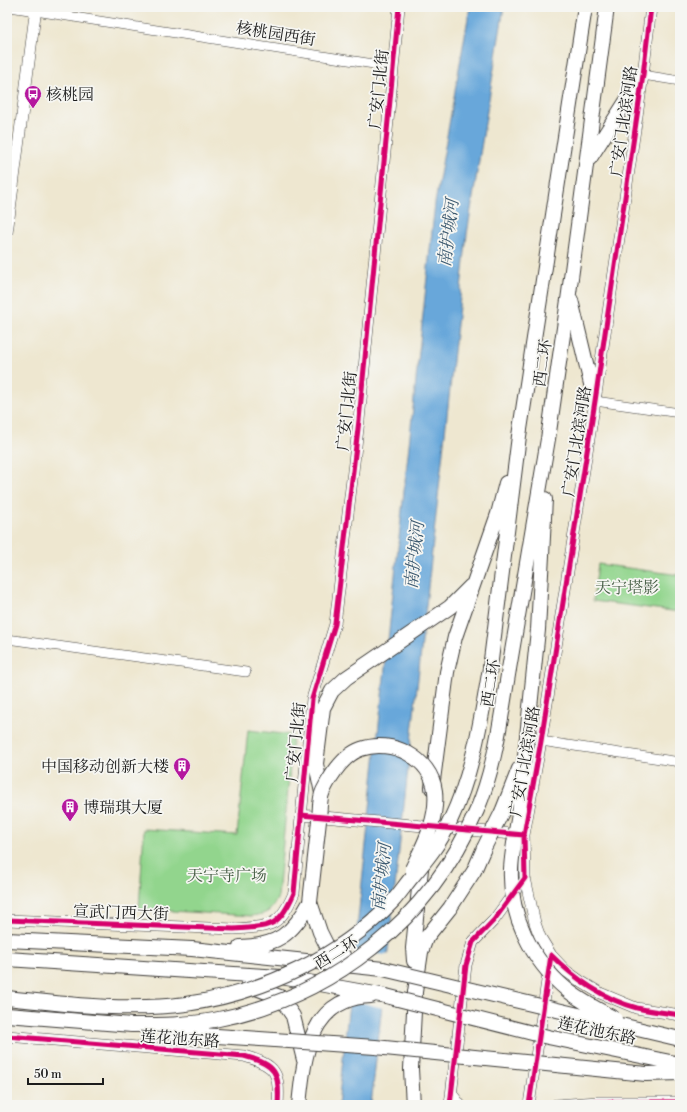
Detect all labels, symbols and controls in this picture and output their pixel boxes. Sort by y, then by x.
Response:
street label: 核桃园西街 [235,18,317,50]
street label: 广安门北街 [365,48,393,130]
street label: 广安门北滨河路 [606,64,642,178]
bus stop icon: 核桃园 [23,84,43,109]
place label: 核桃园 [46,85,94,105]
water label: 南护城河 [434,195,464,268]
street label: 西二环 [530,338,556,388]
street label: 广安门北街 [333,370,361,452]
street label: 广安门北滨河路 [558,384,596,498]
water label: 南护城河 [401,517,430,590]
park label: 天宁塔影 [595,578,659,598]
street label: 西二环 [477,658,505,708]
street label: 广安门北街 [282,701,310,783]
street label: 广安门北滨河路 [505,704,545,818]
building icon: 中国移动创新大楼 [172,756,192,781]
place label: 中国移动创新大楼 [41,757,169,777]
building icon: 博瑞琪大厦 [60,797,80,822]
place label: 博瑞琪大厦 [83,798,163,818]
water label: 南护城河 [368,839,397,912]
park label: 天宁寺广场 [187,866,267,886]
street label: 宣武门西大街 [73,901,169,925]
street label: 西二环 [311,932,362,974]
street label: 莲花池东路 [556,1013,638,1049]
street label: 莲花池东路 [139,1026,221,1052]
scale bar [28,1060,103,1086]
text: 50 m [34,1067,62,1082]

